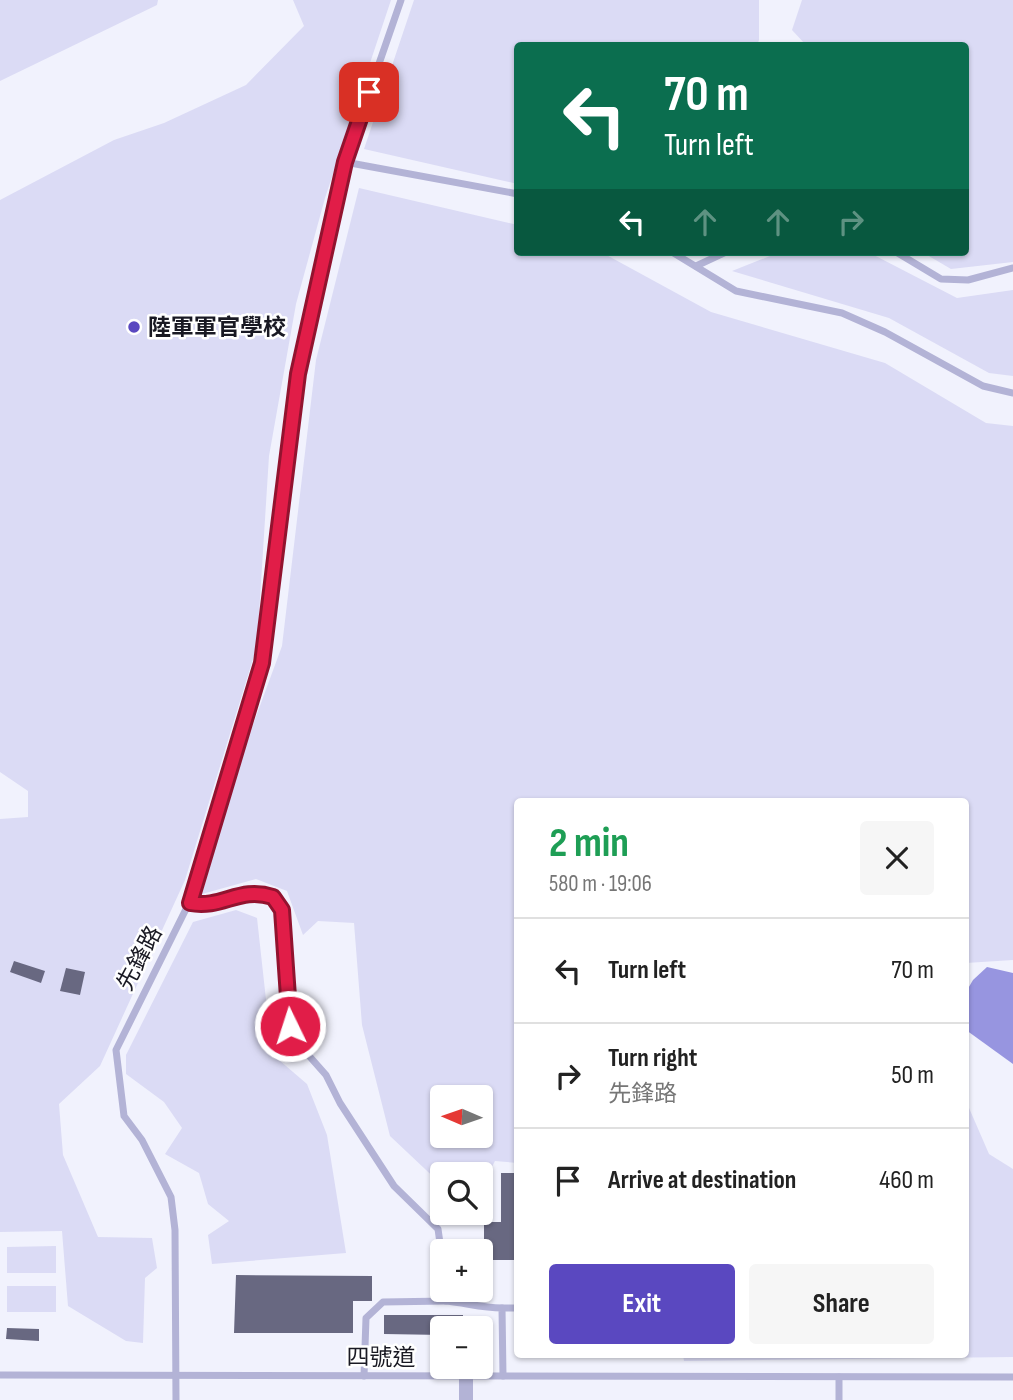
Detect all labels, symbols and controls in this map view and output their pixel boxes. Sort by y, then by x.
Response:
pin [339,62,399,122]
text: 70 m [664,66,749,125]
icon: left [549,70,640,161]
icon: arrive [350,73,388,111]
text: Turn left [664,126,754,165]
icon: left [613,203,651,241]
icon: ahead [686,203,724,241]
icon: ahead [759,203,797,241]
icon: right [832,203,870,241]
place label: 陸軍軍官學校 [148,314,286,342]
marker: 陸軍軍官學校 [126,319,142,335]
text: 2 min [549,818,629,869]
button: close [860,821,934,895]
text: 580 m · 19:06 [549,870,652,898]
street label: 先鋒路 [111,921,168,996]
icon: left [549,952,587,990]
text: Turn left [608,955,686,986]
text: 70 m [891,955,934,986]
position arrow [253,989,327,1063]
text: Turn right [608,1043,697,1074]
icon: right [549,1057,587,1095]
text: 50 m [891,1060,934,1091]
text: 先鋒路 [608,1080,677,1108]
north arrow [430,1085,494,1148]
map controls [430,1085,493,1379]
button: search [430,1162,493,1225]
icon: arrive [549,1162,587,1200]
text: Arrive at destination [608,1165,796,1196]
text: 460 m [879,1165,934,1196]
button: + [430,1239,493,1302]
button: Exit [549,1264,735,1344]
button: Share [749,1264,934,1344]
button: − [430,1316,493,1379]
street label: 四號道 [347,1344,416,1372]

